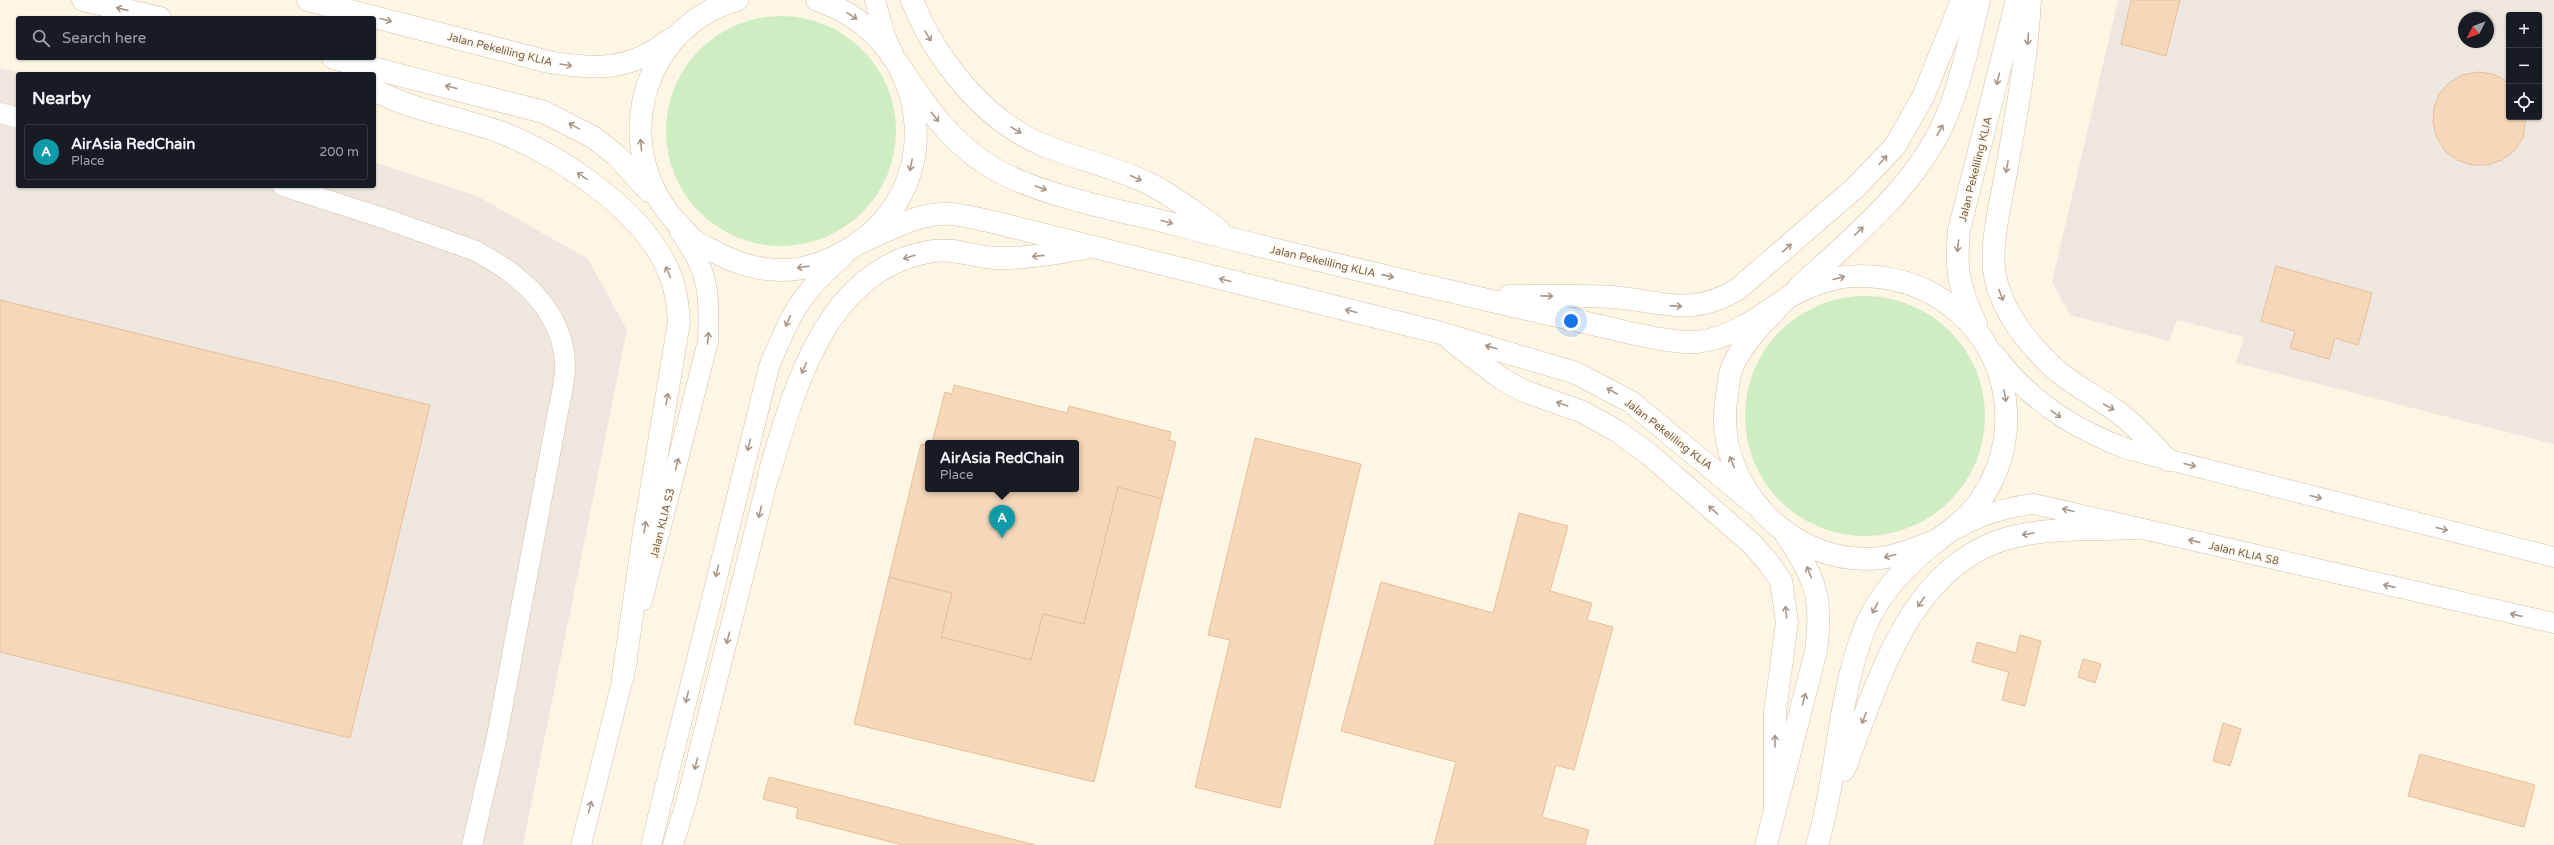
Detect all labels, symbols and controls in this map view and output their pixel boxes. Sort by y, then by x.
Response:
one-way arrow [116,5,129,13]
one-way arrow [846,12,857,20]
north arrow [2458,12,2494,48]
map controls [2506,12,2542,120]
button: + [2506,12,2542,48]
search box [16,16,376,60]
one-way arrow [379,17,392,24]
icon: search [30,27,52,49]
text: Search here [62,29,146,47]
street label: Jalan Pekeliling KLIA [446,30,554,69]
one-way arrow [923,30,932,41]
one-way arrow [2024,32,2031,45]
button: − [2506,48,2542,84]
one-way arrow [560,61,573,69]
one-way arrow [1993,72,2001,85]
one-way arrow [445,83,458,91]
button: locate [2506,84,2542,120]
text: Nearby [32,88,91,109]
one-way arrow [931,112,939,123]
street label: Jalan Pekeliling KLIA [1956,115,1995,223]
one-way arrow [569,122,581,130]
one-way arrow [1936,124,1944,136]
one-way arrow [1010,126,1022,134]
text: AirAsia RedChain [71,135,195,153]
one-way arrow [637,139,645,152]
text: A [41,144,51,160]
text: 200 m [319,144,359,160]
text: Place [71,153,104,169]
one-way arrow [1878,154,1887,165]
one-way arrow [907,158,915,171]
one-way arrow [2002,160,2010,173]
one-way arrow [577,172,588,180]
one-way arrow [1130,175,1142,182]
one-way arrow [1035,185,1047,193]
one-way arrow [1160,219,1173,226]
one-way arrow [1854,226,1864,235]
one-way arrow [1954,239,1961,252]
street label: Jalan Pekeliling KLIA [1269,243,1377,280]
one-way arrow [1782,244,1792,253]
one-way arrow [1032,253,1045,260]
one-way arrow [903,254,916,261]
one-way arrow [797,263,810,271]
one-way arrow [664,266,672,278]
one-way arrow [1381,273,1394,281]
one-way arrow [1832,273,1845,281]
one-way arrow [1219,276,1232,283]
one-way arrow [1998,289,2006,301]
one-way arrow [1540,292,1553,300]
one-way arrow [1669,302,1682,309]
one-way arrow [1345,307,1358,314]
your location [1561,311,1581,331]
one-way arrow [784,315,791,327]
one-way arrow [704,332,712,345]
one-way arrow [1484,343,1497,350]
one-way arrow [800,362,808,374]
one-way arrow [1606,387,1618,395]
one-way arrow [2001,389,2009,402]
one-way arrow [663,393,671,406]
street label: Jalan Pekeliling KLIA [1622,396,1715,473]
one-way arrow [1556,400,1568,408]
one-way arrow [2102,403,2114,411]
one-way arrow [2050,410,2061,418]
one-way arrow [745,438,753,451]
popup [925,440,1079,492]
text: AirAsia RedChain [940,449,1064,467]
one-way arrow [1728,457,1736,469]
one-way arrow [674,458,681,471]
one-way arrow [2183,462,2196,469]
text: Place [940,467,973,483]
street label: Jalan KLIA S3 [648,487,677,559]
one-way arrow [2309,494,2322,501]
one-way arrow [756,505,763,518]
pin: A [989,505,1015,538]
one-way arrow [1708,506,1718,515]
one-way arrow [2062,506,2075,514]
one-way arrow [641,521,649,534]
one-way arrow [2435,526,2448,533]
one-way arrow [2021,530,2034,538]
one-way arrow [2188,537,2201,545]
street label: Jalan KLIA S8 [2208,539,2280,568]
one-way arrow [1883,553,1896,560]
one-way arrow [713,564,721,577]
one-way arrow [1805,567,1813,579]
one-way arrow [2383,582,2396,590]
one-way arrow [1917,596,1925,607]
one-way arrow [1871,601,1879,613]
one-way arrow [1783,606,1790,619]
one-way arrow [2510,610,2523,618]
one-way arrow [724,631,731,644]
one-way arrow [682,690,690,703]
one-way arrow [1800,692,1808,705]
one-way arrow [1860,712,1868,724]
one-way arrow [1771,735,1779,748]
one-way arrow [692,757,700,770]
one-way arrow [587,801,594,814]

